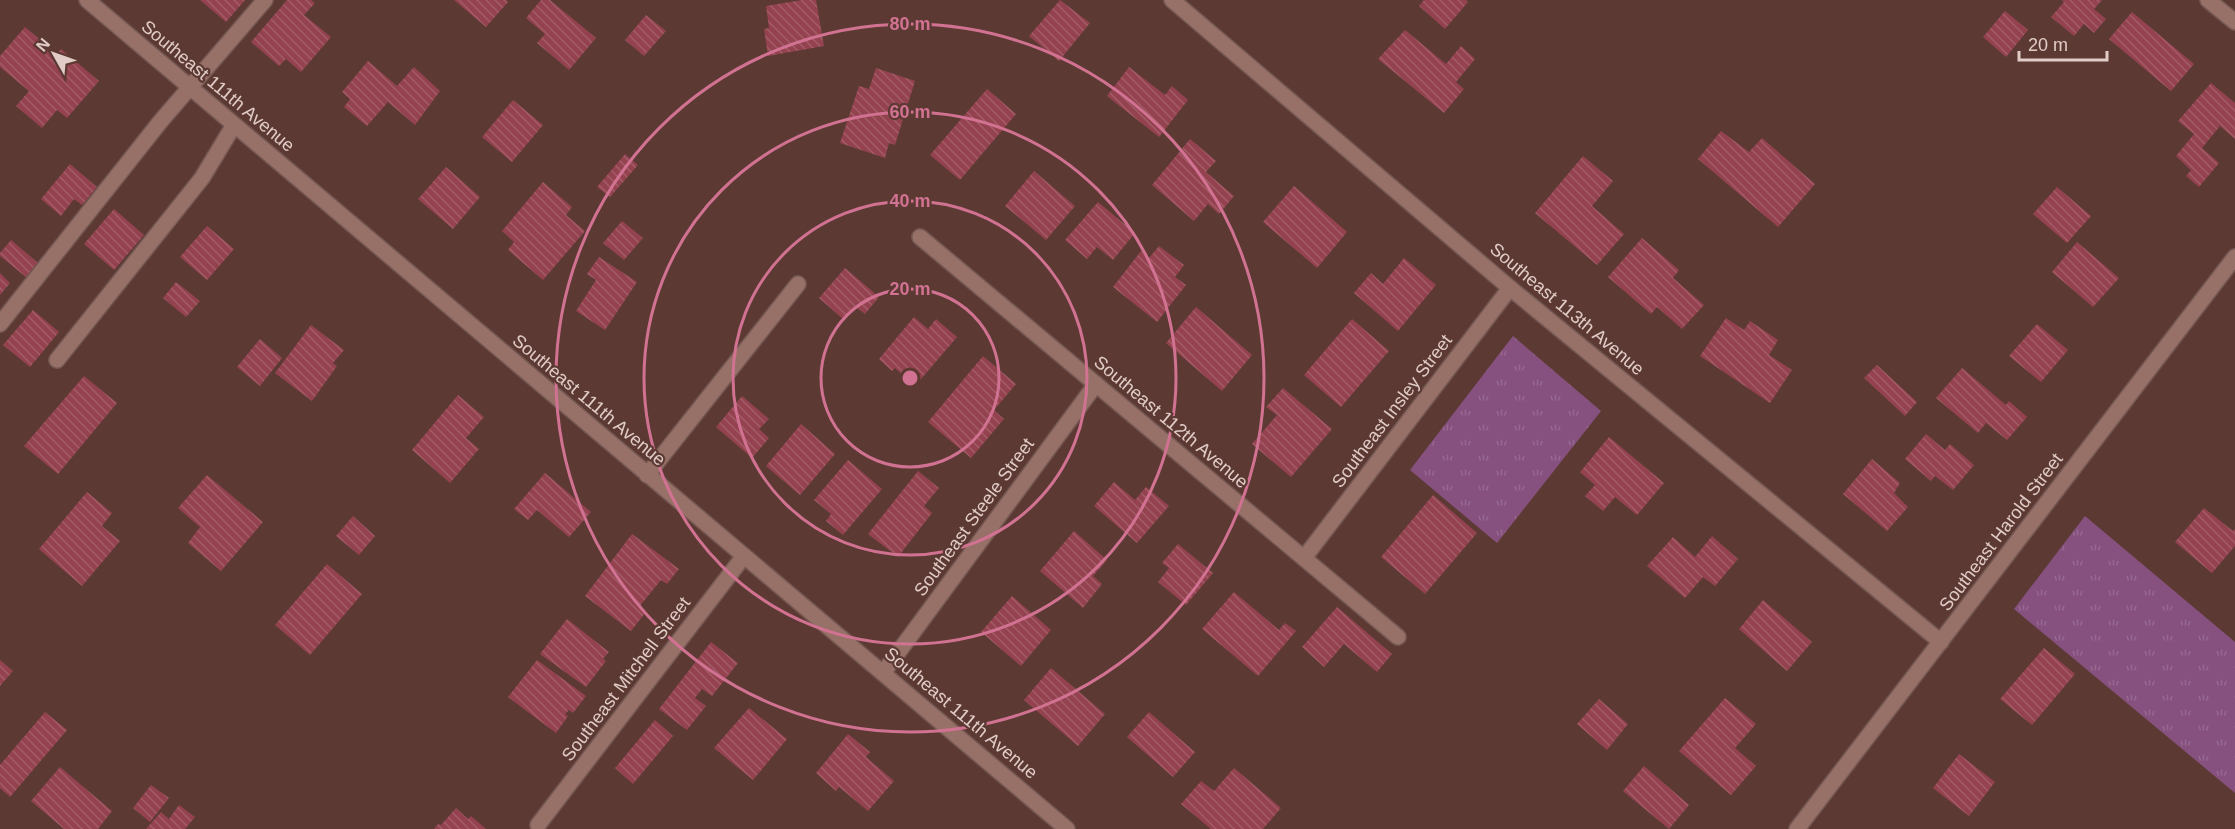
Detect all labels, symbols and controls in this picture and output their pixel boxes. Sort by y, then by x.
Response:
text: 80 m [889,14,931,34]
street label: Southeast 111th Avenue [138,16,298,156]
north arrow [24,24,84,84]
scale bar [2019,24,2108,62]
text: N [33,35,53,55]
text: 20 m [2028,35,2068,55]
text: 60 m [889,102,931,122]
text: 40 m [889,191,931,211]
street label: Southeast 113th Avenue [1486,239,1648,379]
text: 20 m [889,279,931,299]
street label: Southeast 111th Avenue [509,330,669,470]
street label: Southeast Insley Street [1328,331,1456,491]
street label: Southeast 112th Avenue [1090,352,1252,492]
centre of rings [900,368,920,388]
street label: Southeast Steele Street [910,434,1038,600]
street label: Southeast Harold Street [1935,449,2067,615]
street label: Southeast Mitchell Street [558,593,694,765]
street label: Southeast 111th Avenue [881,643,1041,783]

